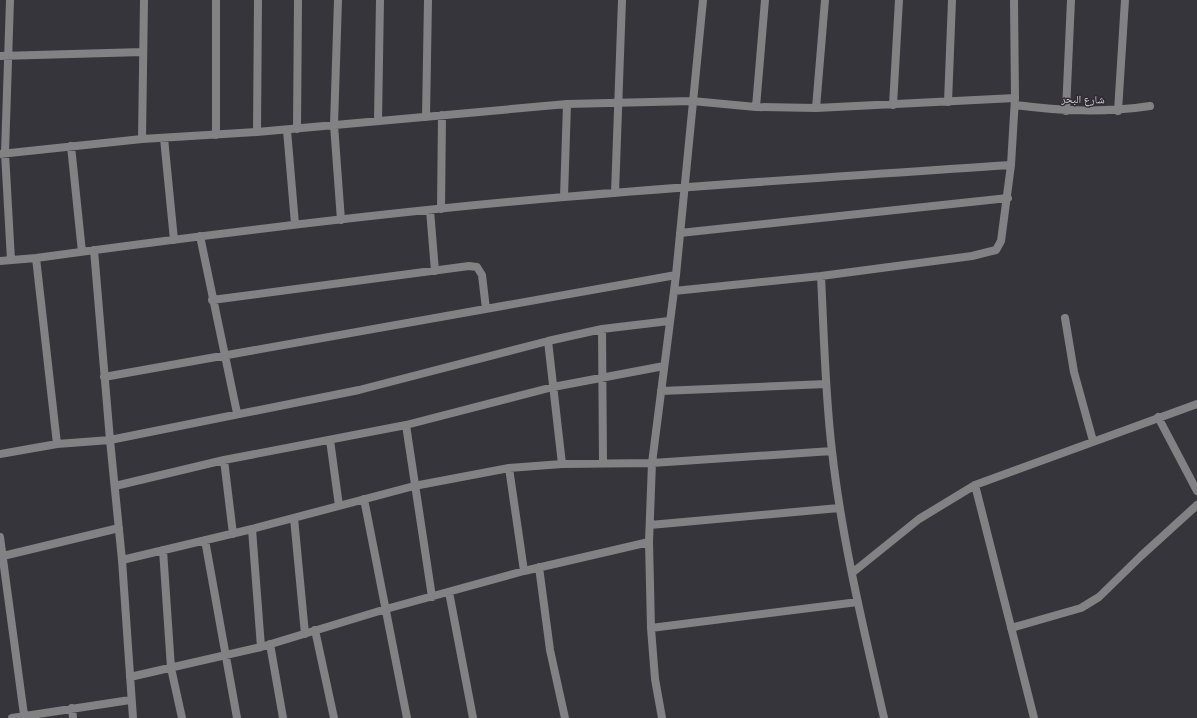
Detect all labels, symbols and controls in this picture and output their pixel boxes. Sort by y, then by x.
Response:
street label: شارع البحر [1060,92,1105,107]

